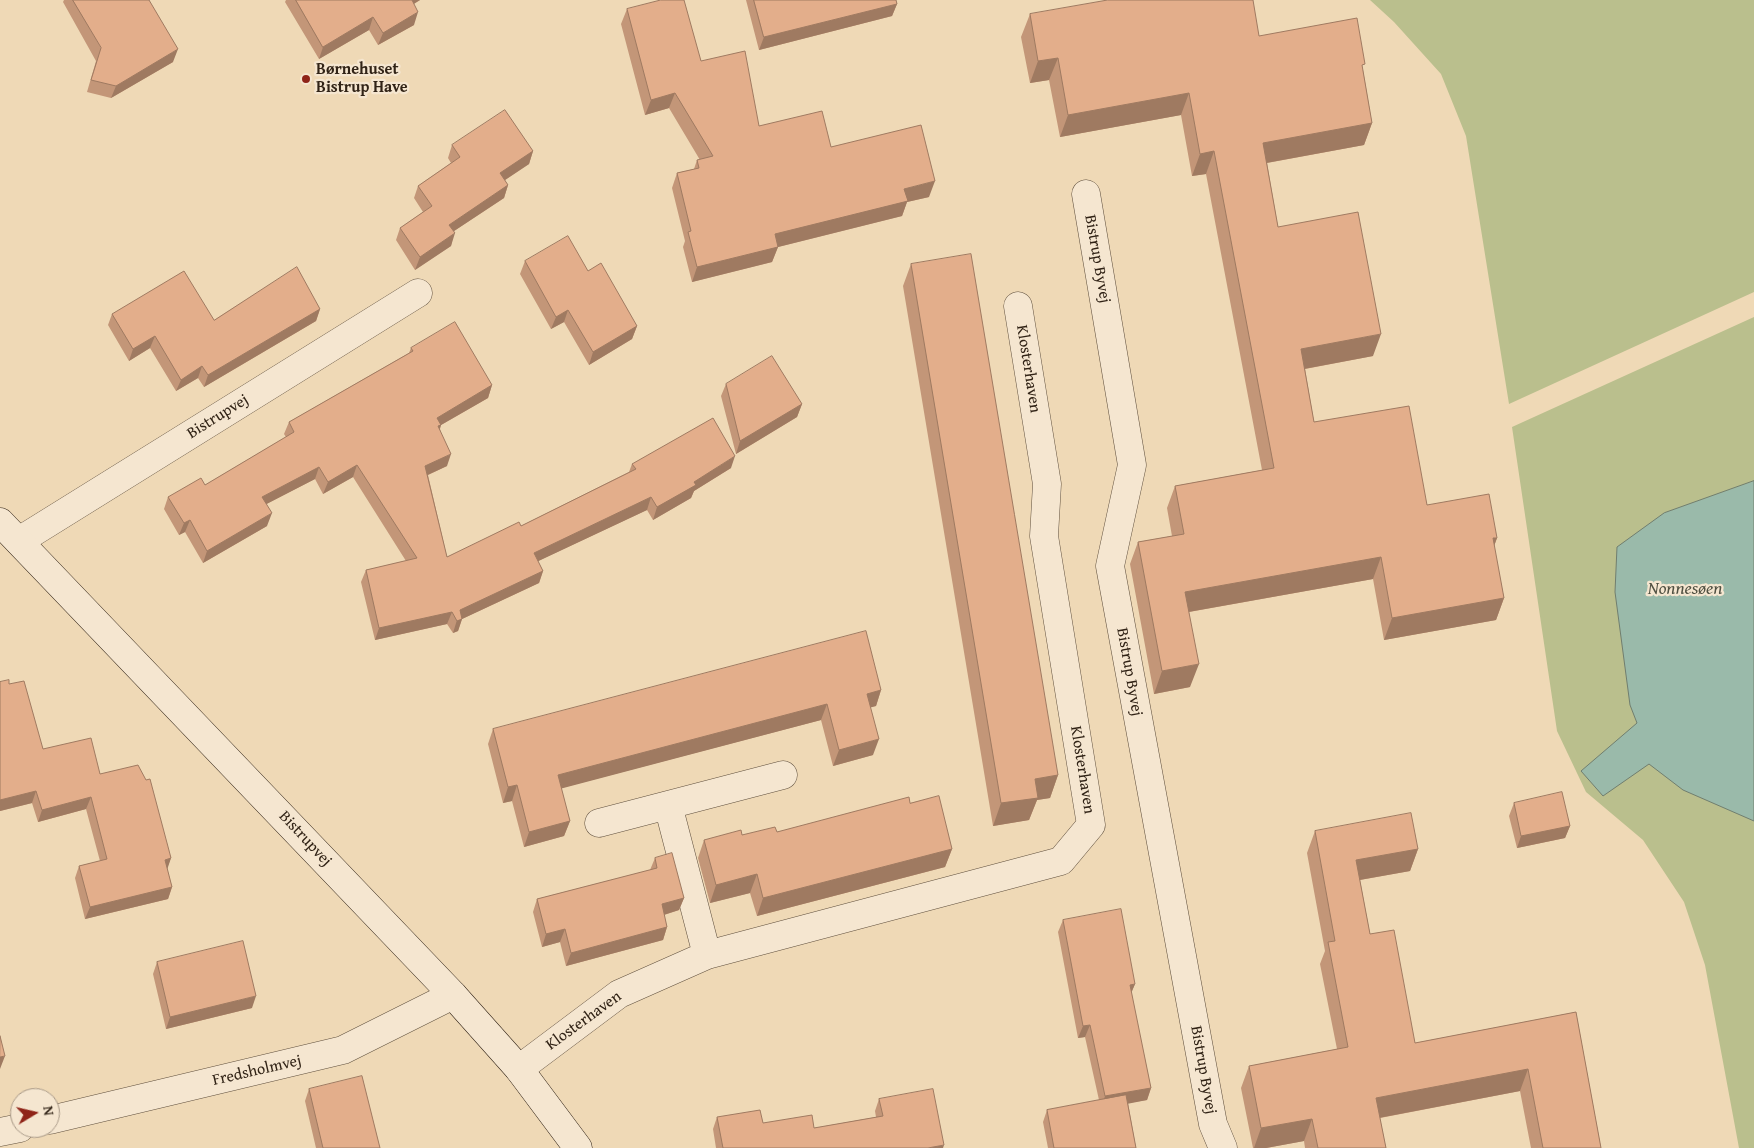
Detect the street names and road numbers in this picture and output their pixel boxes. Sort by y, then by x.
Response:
street label: Bistrup Byvej [1080,213,1114,305]
street label: Klosterhaven [1012,324,1044,414]
street label: Bistrupvej [184,391,252,443]
street label: Bistrup Byvej [1112,626,1146,718]
street label: Klosterhaven [1066,725,1098,815]
street label: Bistrupvej [275,807,335,871]
street label: Klosterhaven [543,987,625,1055]
street label: Bistrup Byvej [1186,1024,1220,1116]
street label: Fredsholmvej [211,1051,303,1091]

